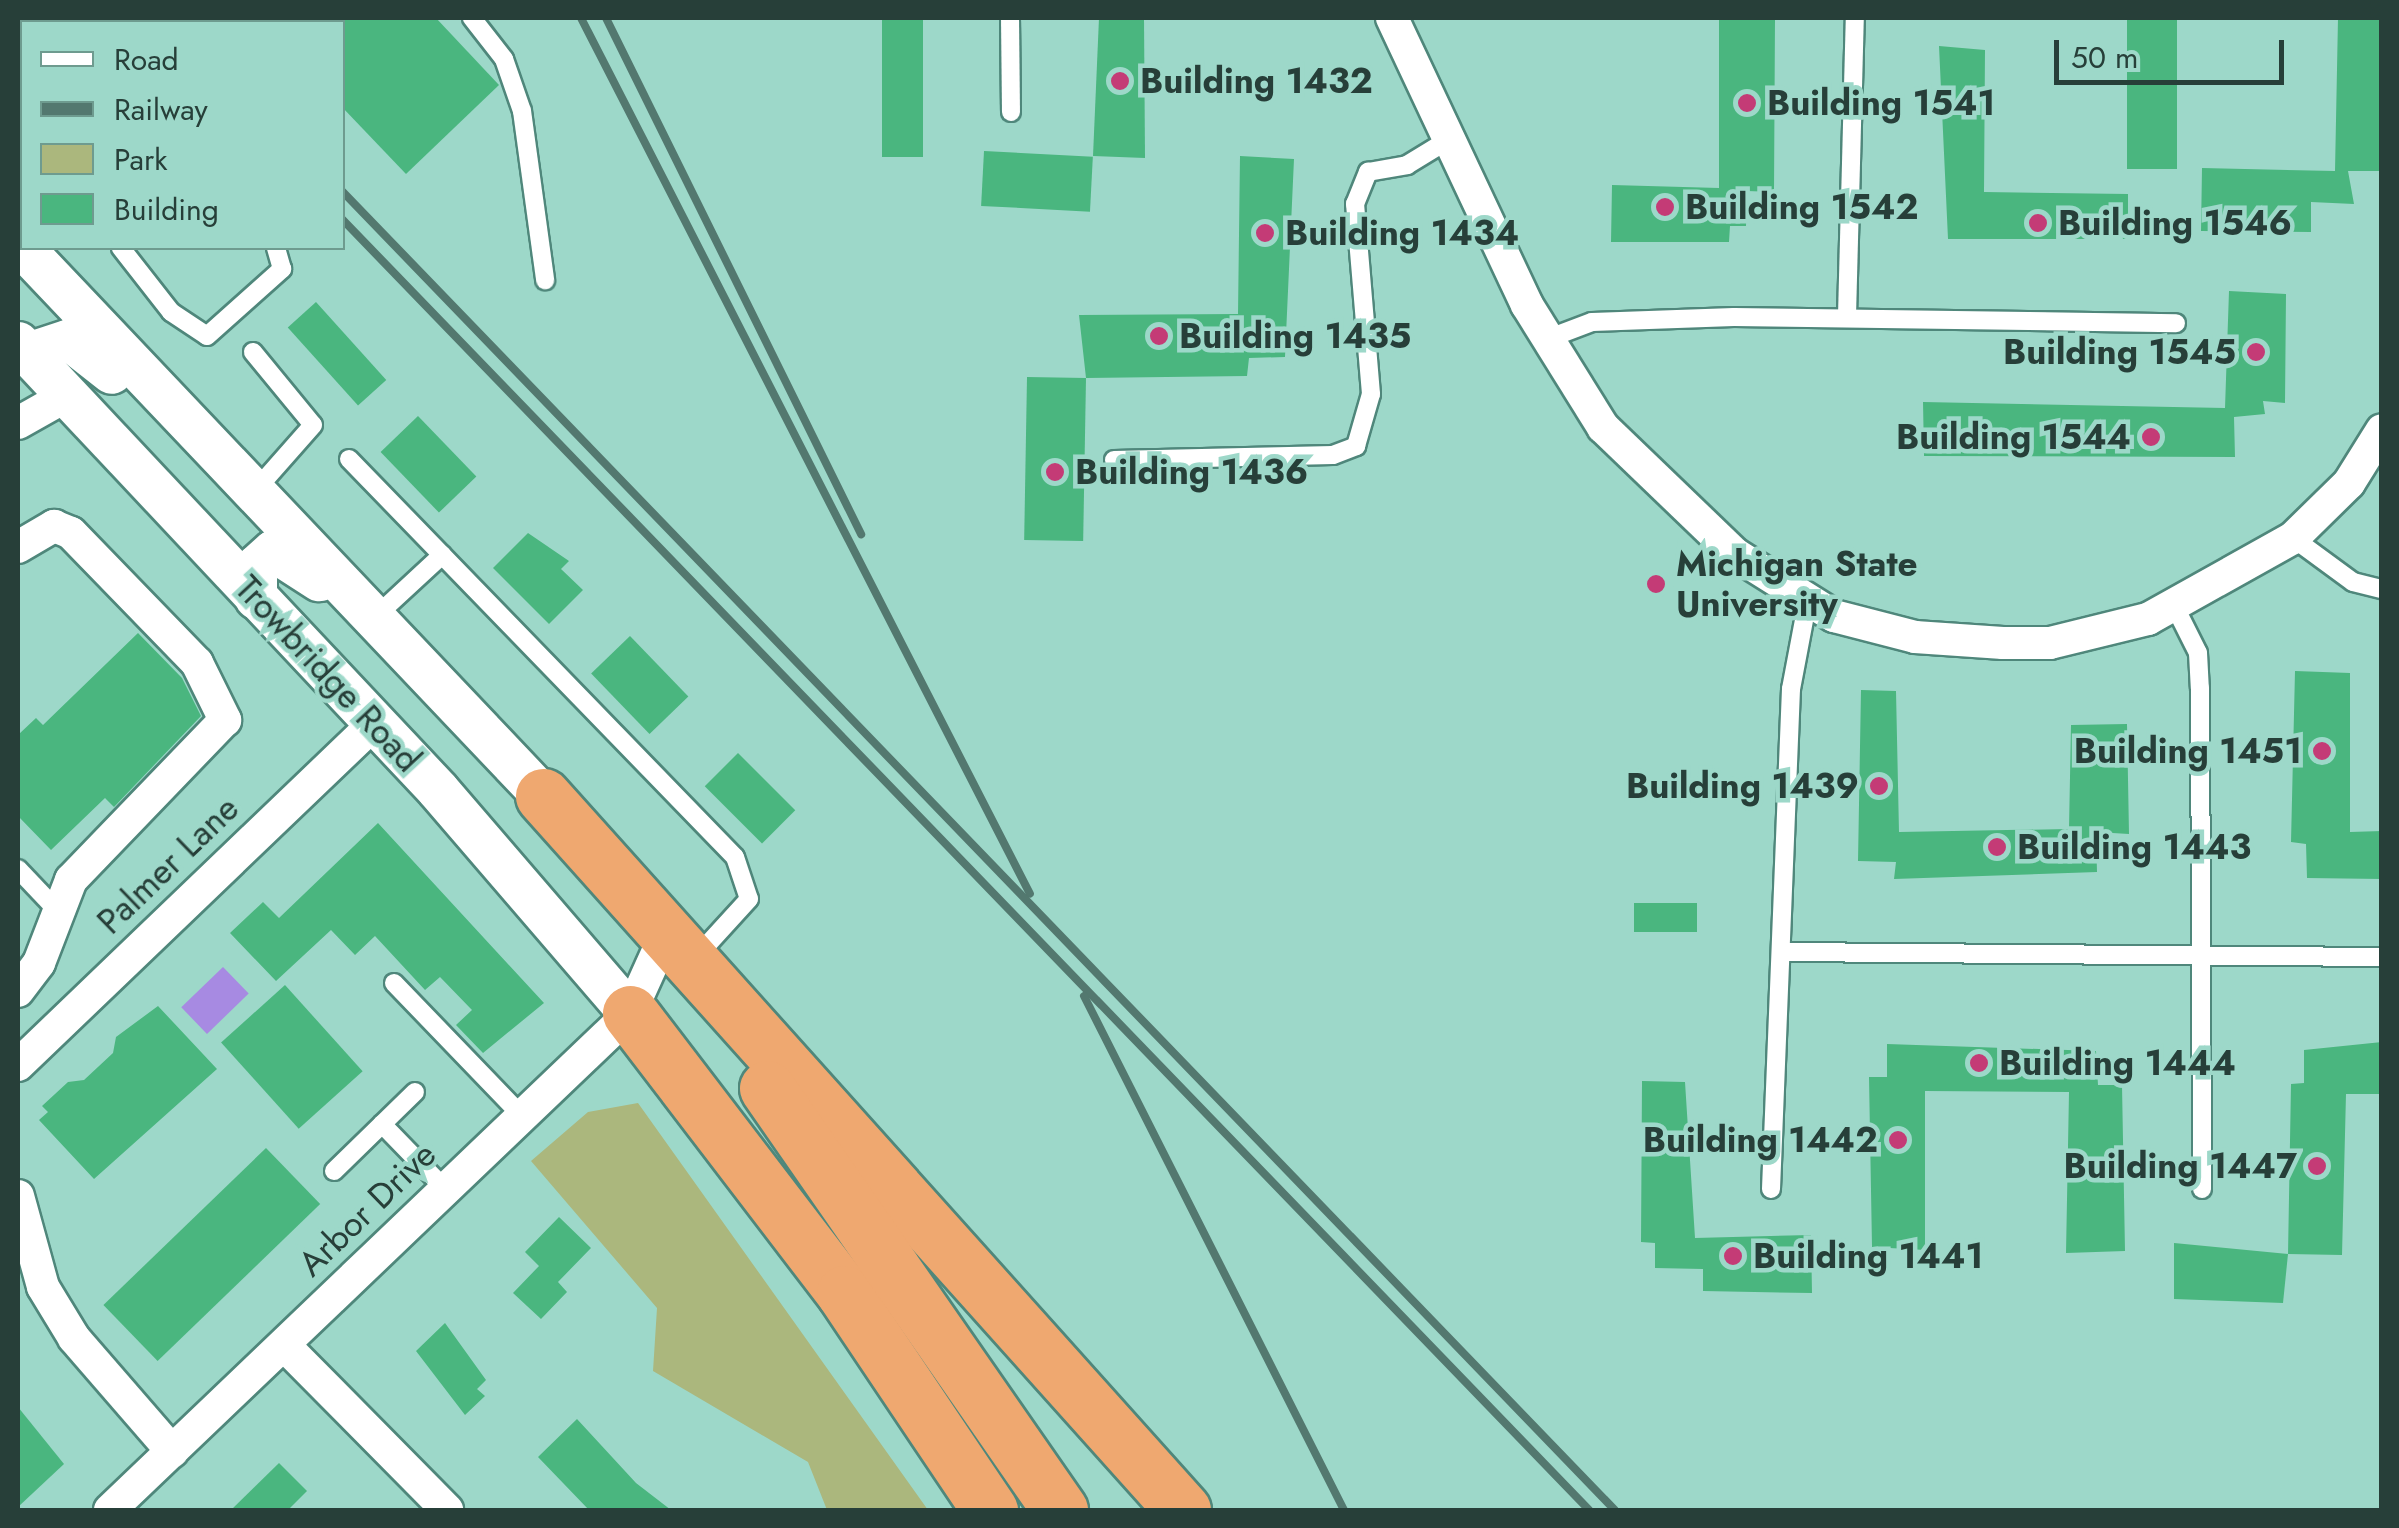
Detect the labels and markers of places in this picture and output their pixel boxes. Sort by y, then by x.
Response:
place label: Building 1432 [1140,60,1373,102]
marker: Building 1432 [1109,70,1131,92]
place label: Building 1541 [1767,82,1995,124]
marker: Building 1541 [1736,92,1758,114]
place label: Building 1542 [1685,186,1918,228]
marker: Building 1542 [1654,196,1676,218]
place label: Building 1546 [2058,202,2292,244]
place label: Building 1434 [1285,212,1519,254]
marker: Building 1546 [2027,212,2049,234]
marker: Building 1434 [1254,222,1276,244]
place label: Building 1435 [1179,315,1411,357]
marker: Building 1435 [1148,325,1170,347]
place label: Building 1545 [2003,331,2236,373]
marker: Building 1545 [2245,341,2267,363]
place label: Building 1544 [1896,416,2131,458]
marker: Building 1544 [2140,426,2162,448]
place label: Building 1436 [1075,451,1308,493]
marker: Building 1436 [1044,461,1066,483]
place label: Michigan State University [1676,543,1918,625]
marker: Michigan State University [1645,573,1667,595]
place label: Building 1451 [2074,730,2302,772]
marker: Building 1451 [2311,740,2333,762]
place label: Building 1439 [1626,765,1859,807]
marker: Building 1439 [1868,775,1890,797]
place label: Building 1443 [2017,826,2251,868]
marker: Building 1443 [1986,836,2008,858]
place label: Building 1444 [1999,1042,2236,1084]
marker: Building 1444 [1968,1052,1990,1074]
place label: Building 1442 [1643,1119,1878,1161]
marker: Building 1442 [1887,1129,1909,1151]
place label: Building 1447 [2064,1145,2297,1187]
marker: Building 1447 [2306,1155,2328,1177]
place label: Building 1441 [1753,1235,1983,1277]
marker: Building 1441 [1722,1245,1744,1267]

